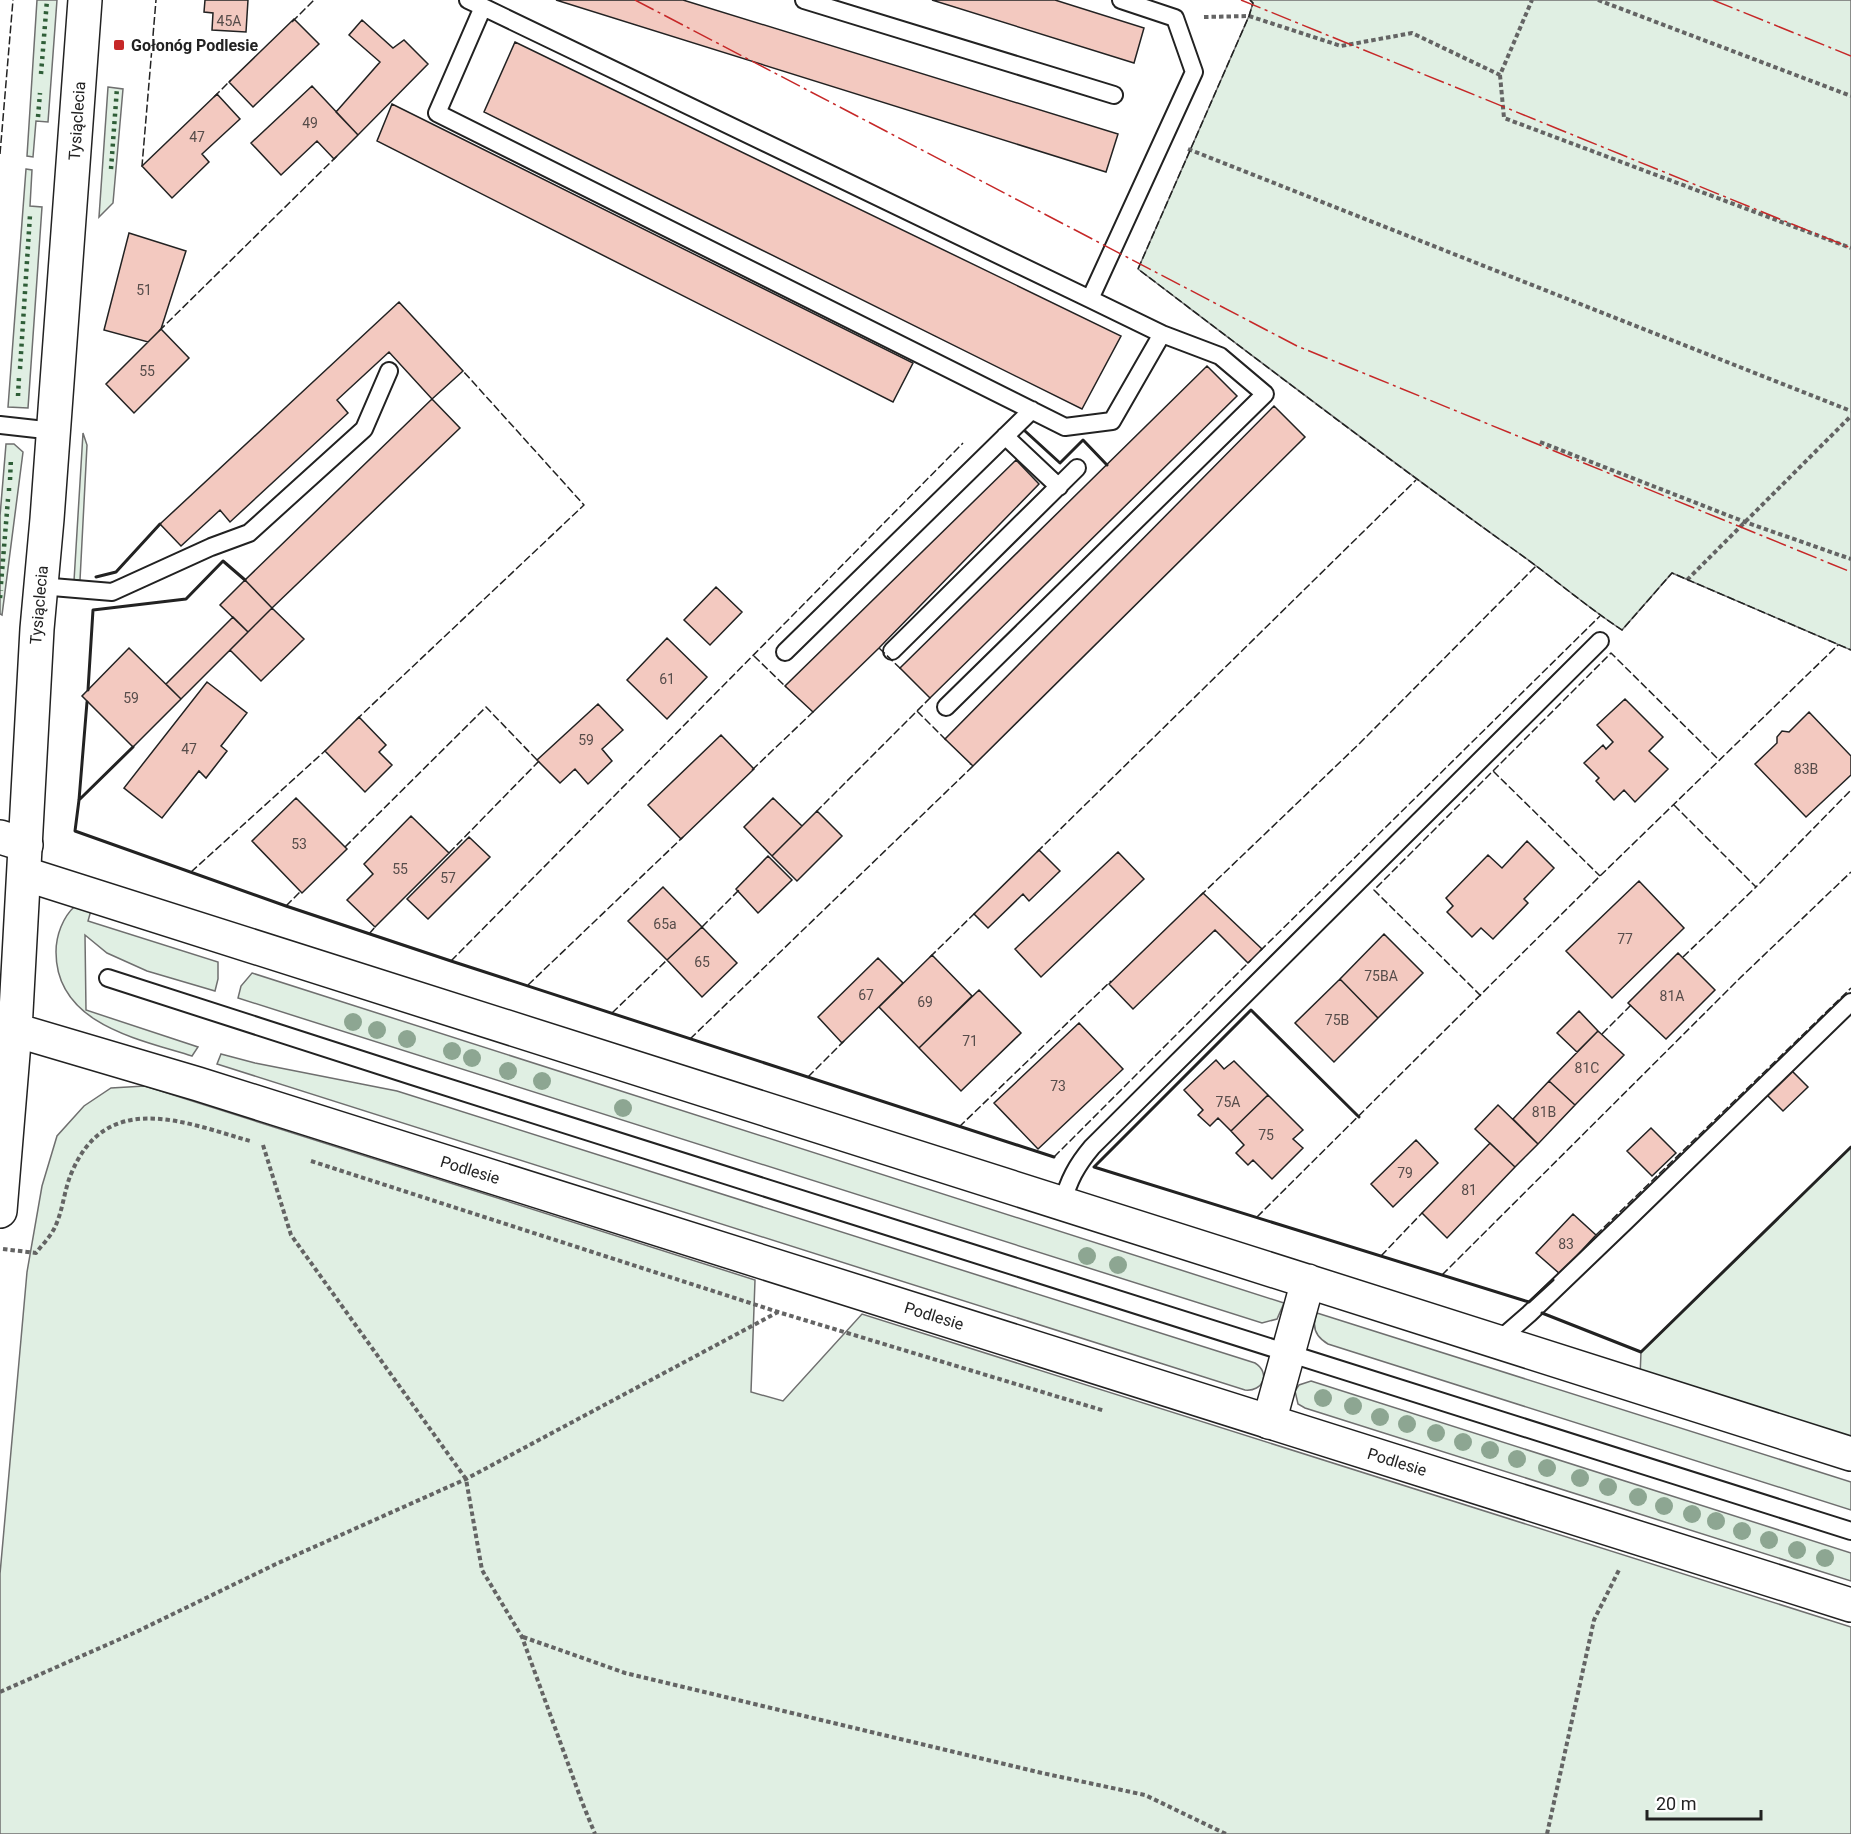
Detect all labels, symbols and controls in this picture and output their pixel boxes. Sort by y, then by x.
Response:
house number: 45A [217,13,241,29]
place label: Gołonóg Podlesie [131,36,259,55]
marker: Gołonóg Podlesie [112,38,126,52]
street label: Tysiąclecia [65,81,89,161]
house number: 49 [302,115,318,131]
house number: 47 [189,129,205,145]
house number: 51 [136,282,152,298]
house number: 55 [139,363,155,379]
street label: Tysiąclecia [26,565,52,645]
house number: 61 [659,671,675,687]
house number: 59 [123,690,139,706]
house number: 59 [578,732,594,748]
house number: 47 [181,741,197,757]
house number: 83B [1794,761,1818,777]
house number: 53 [291,836,307,852]
house number: 55 [392,861,408,877]
house number: 57 [440,870,456,886]
house number: 65a [653,916,677,932]
house number: 77 [1617,931,1633,947]
house number: 65 [694,954,710,970]
house number: 75BA [1364,968,1398,984]
house number: 67 [858,987,874,1003]
house number: 81A [1660,988,1684,1004]
house number: 69 [917,994,933,1010]
house number: 75B [1325,1012,1349,1028]
house number: 71 [962,1033,978,1049]
house number: 81C [1575,1060,1599,1076]
house number: 73 [1050,1078,1066,1094]
house number: 75A [1216,1094,1240,1110]
house number: 81B [1532,1104,1556,1120]
house number: 75 [1258,1127,1274,1143]
street label: Podlesie [438,1152,502,1188]
house number: 79 [1397,1165,1413,1181]
house number: 81 [1461,1182,1477,1198]
house number: 83 [1558,1236,1574,1252]
street label: Podlesie [902,1298,966,1334]
street label: Podlesie [1365,1444,1429,1480]
scale bar [1647,1783,1761,1821]
text: 20 m [1656,1793,1696,1814]

